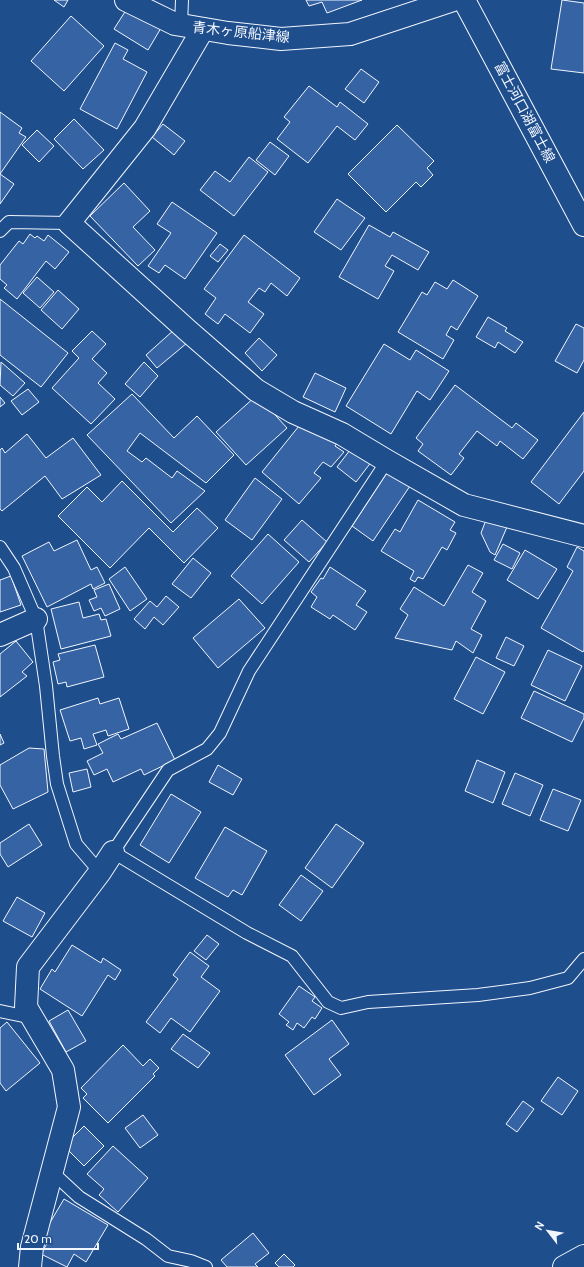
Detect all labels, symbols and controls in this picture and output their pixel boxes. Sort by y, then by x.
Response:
street label: 青木ヶ原船津線 [191,18,291,46]
street label: 富士河口湖富士線 [491,58,559,166]
north arrow [528,1211,568,1251]
text: N [531,1219,547,1233]
scale bar [18,1225,98,1251]
text: 20 m [24,1231,52,1246]

